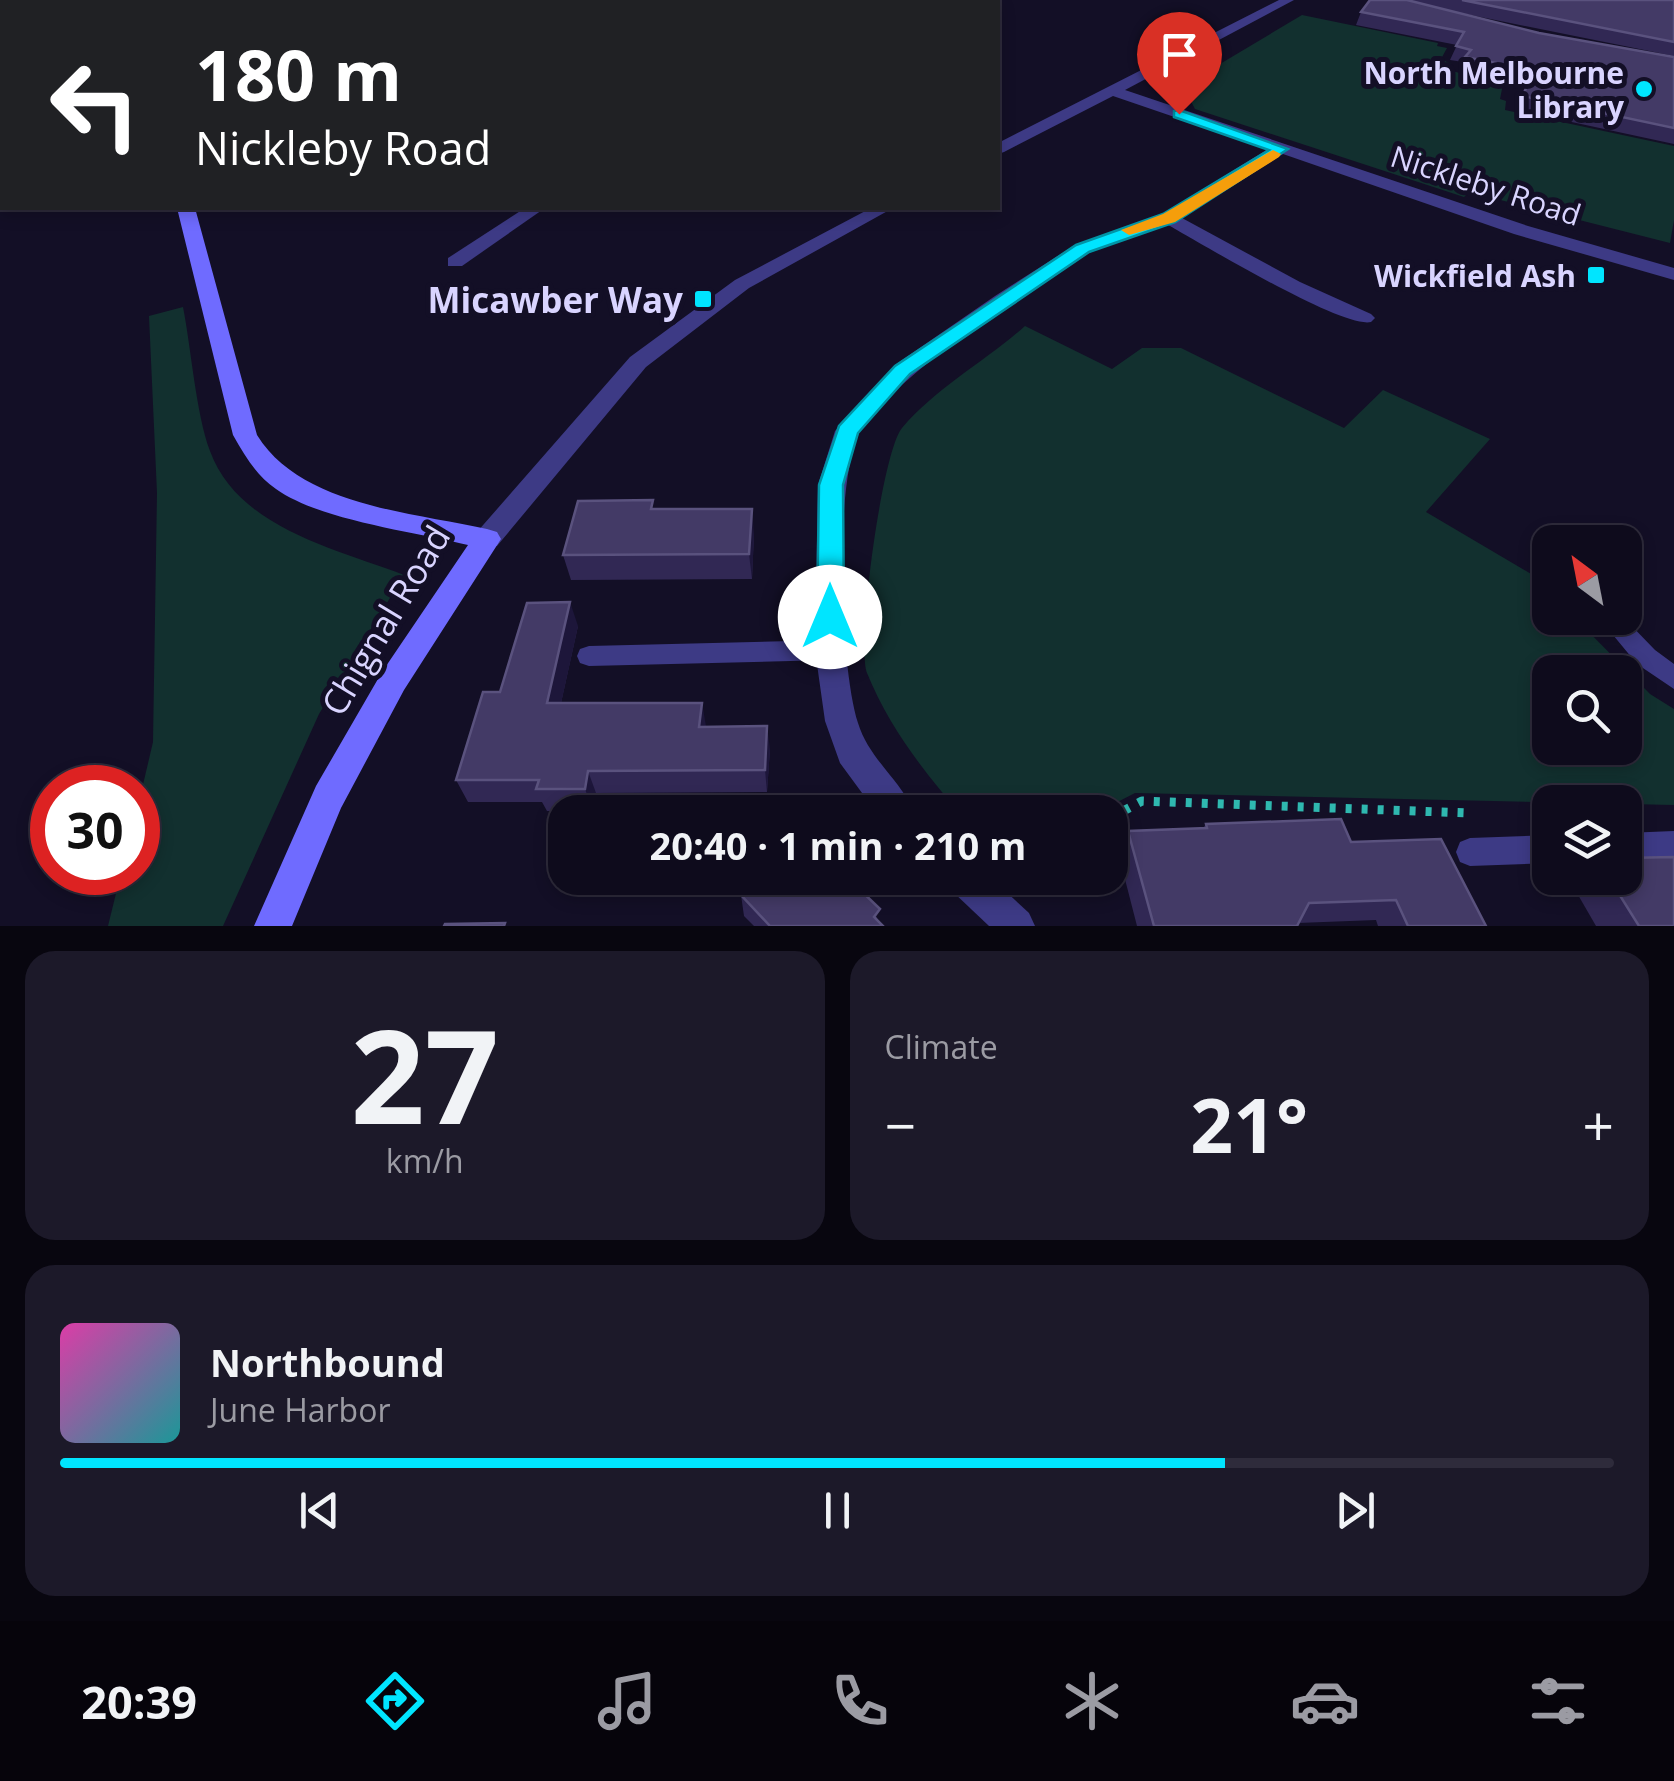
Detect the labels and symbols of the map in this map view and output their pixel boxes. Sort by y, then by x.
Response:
pin [1137,12,1222,115]
place label: North Melbourne Library [1363,52,1625,127]
marker: North Melbourne Library [1633,78,1655,100]
street label: Nickleby Road [1386,135,1586,235]
place label: Wickfield Ash [1374,255,1576,296]
marker: Wickfield Ash [1585,264,1607,286]
place label: Micawber Way [428,276,683,323]
marker: Micawber Way [692,288,714,310]
street label: Chignal Road [310,516,460,724]
north arrow [1532,525,1642,635]
position arrow [778,565,882,669]
speed limit sign: 30 [30,765,160,895]

